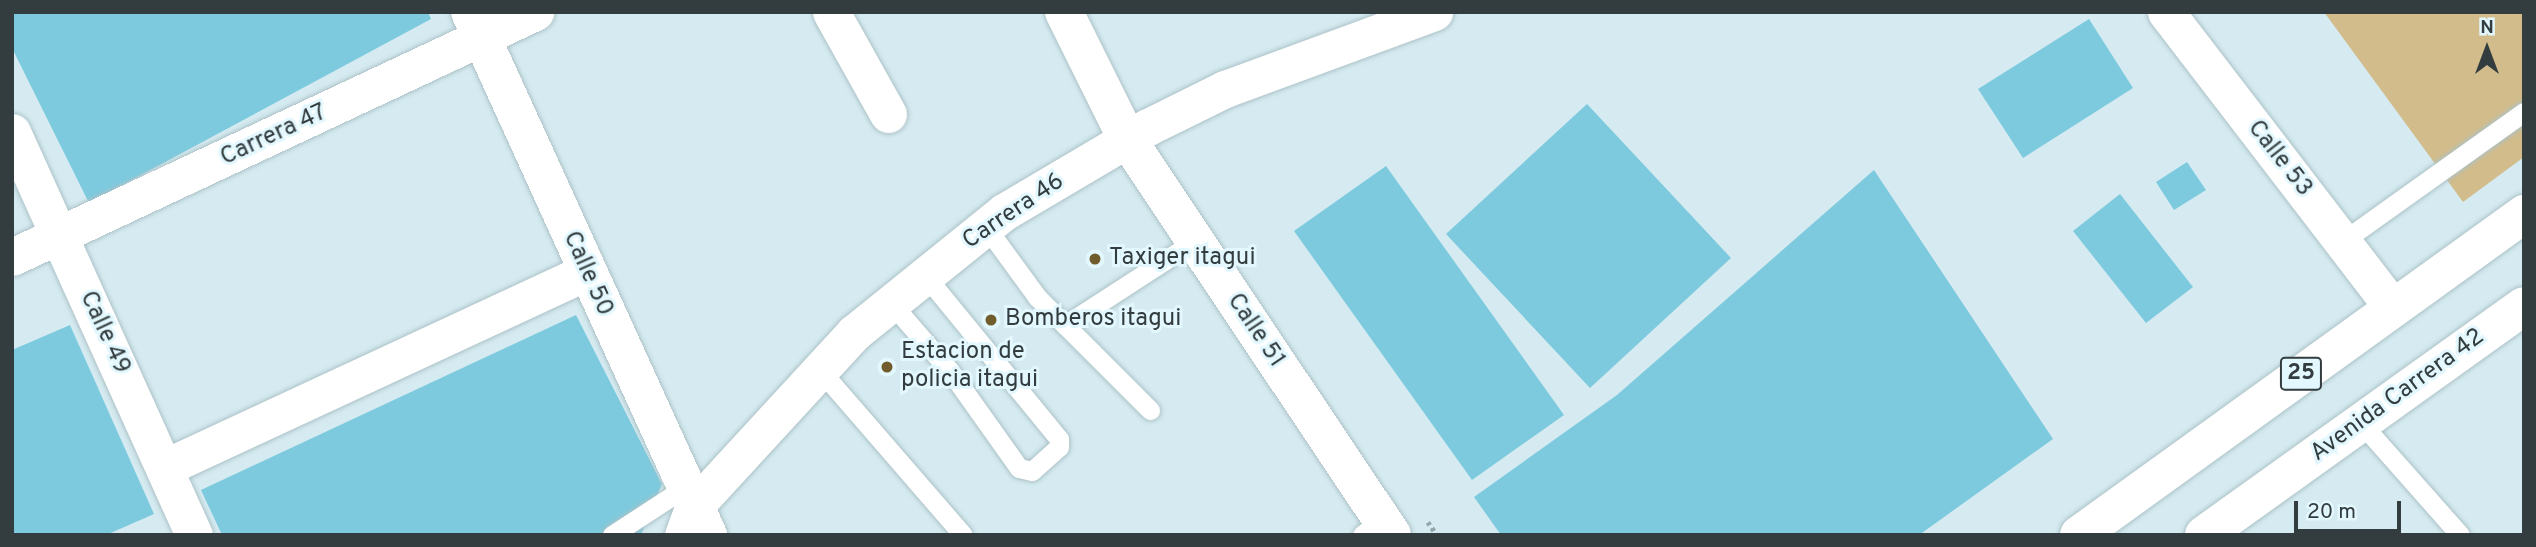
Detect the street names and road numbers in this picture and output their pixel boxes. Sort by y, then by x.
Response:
street label: Carrera 47 [216,99,332,173]
street label: Calle 53 [2240,115,2318,203]
street label: Carrera 46 [958,168,1070,256]
street label: Calle 50 [556,227,618,321]
street label: Calle 49 [72,287,136,379]
street label: Calle 51 [1220,288,1290,374]
street label: Avenida Carrera 42 [2305,323,2491,469]
road number: 25 [2278,354,2324,394]

